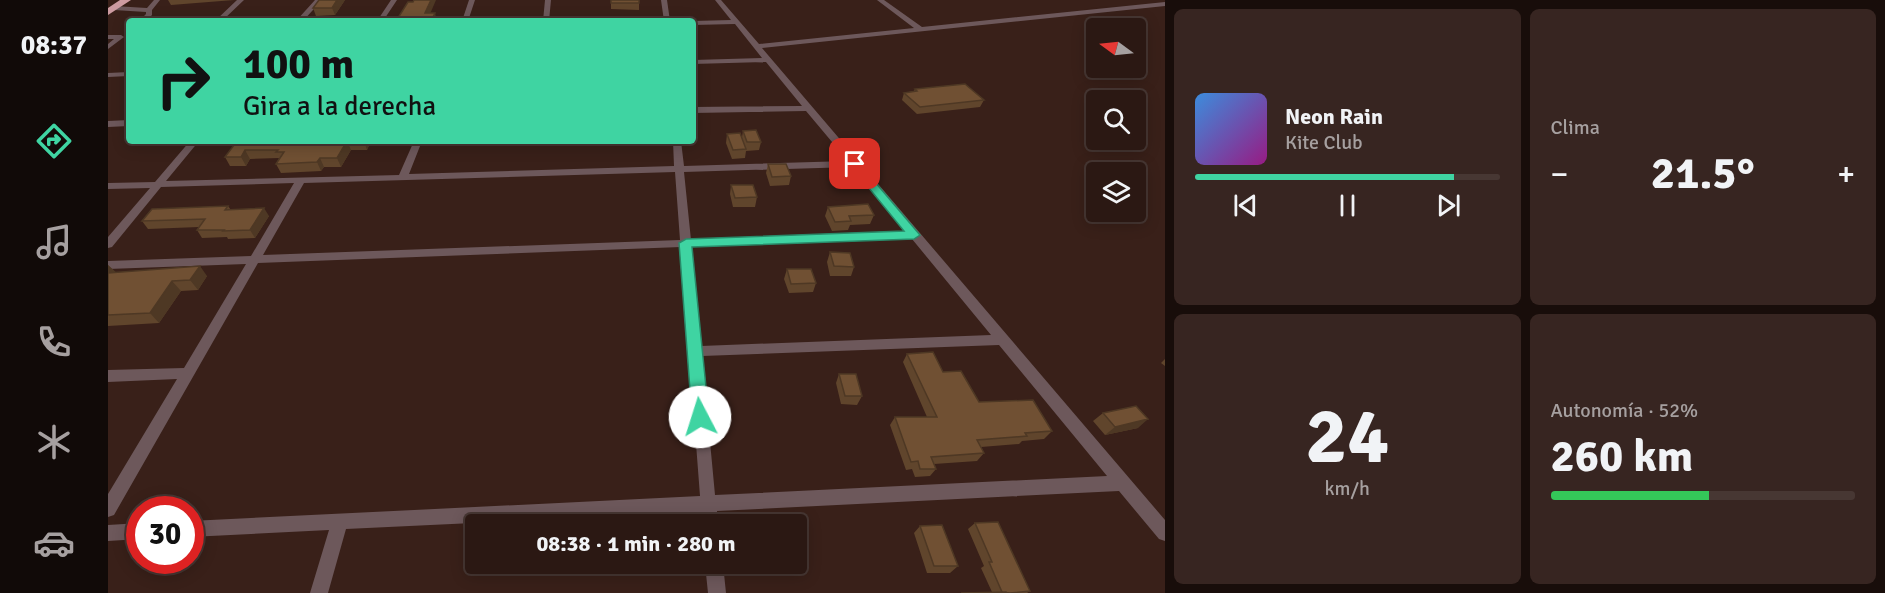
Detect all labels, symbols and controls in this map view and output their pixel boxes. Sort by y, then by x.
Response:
north arrow [1086,18,1146,78]
map controls [1086,18,1146,222]
text: 08:37 [21,29,87,62]
text: 100 m [243,39,354,90]
icon: right [144,42,222,120]
text: Gira a la derecha [243,90,436,123]
button: search [1086,90,1146,150]
text: Neon Rain [1285,103,1383,130]
text: Clima [1551,115,1600,140]
icon: directions [33,120,75,162]
text: Kite Club [1285,130,1363,155]
pin [829,138,880,189]
text: 21.5° [1651,146,1755,201]
icon: arrive [838,147,871,180]
text: − [1551,154,1568,195]
text: + [1837,154,1855,195]
button: layers [1086,162,1146,222]
icon: previous [1229,189,1262,222]
icon: pause [1331,189,1364,222]
icon: next [1432,189,1465,222]
icon: music [33,221,75,263]
icon: phone [33,321,75,363]
position arrow [668,385,732,449]
text: 24 [1305,389,1389,485]
text: Autonomía · 52% [1551,398,1698,423]
icon: climate [33,421,75,463]
text: 260 km [1551,429,1693,484]
text: km/h [1325,476,1370,501]
speed limit sign: 30 [126,496,204,574]
icon: car [33,522,75,564]
text: 08:38 · 1 min · 280 m [536,530,736,557]

